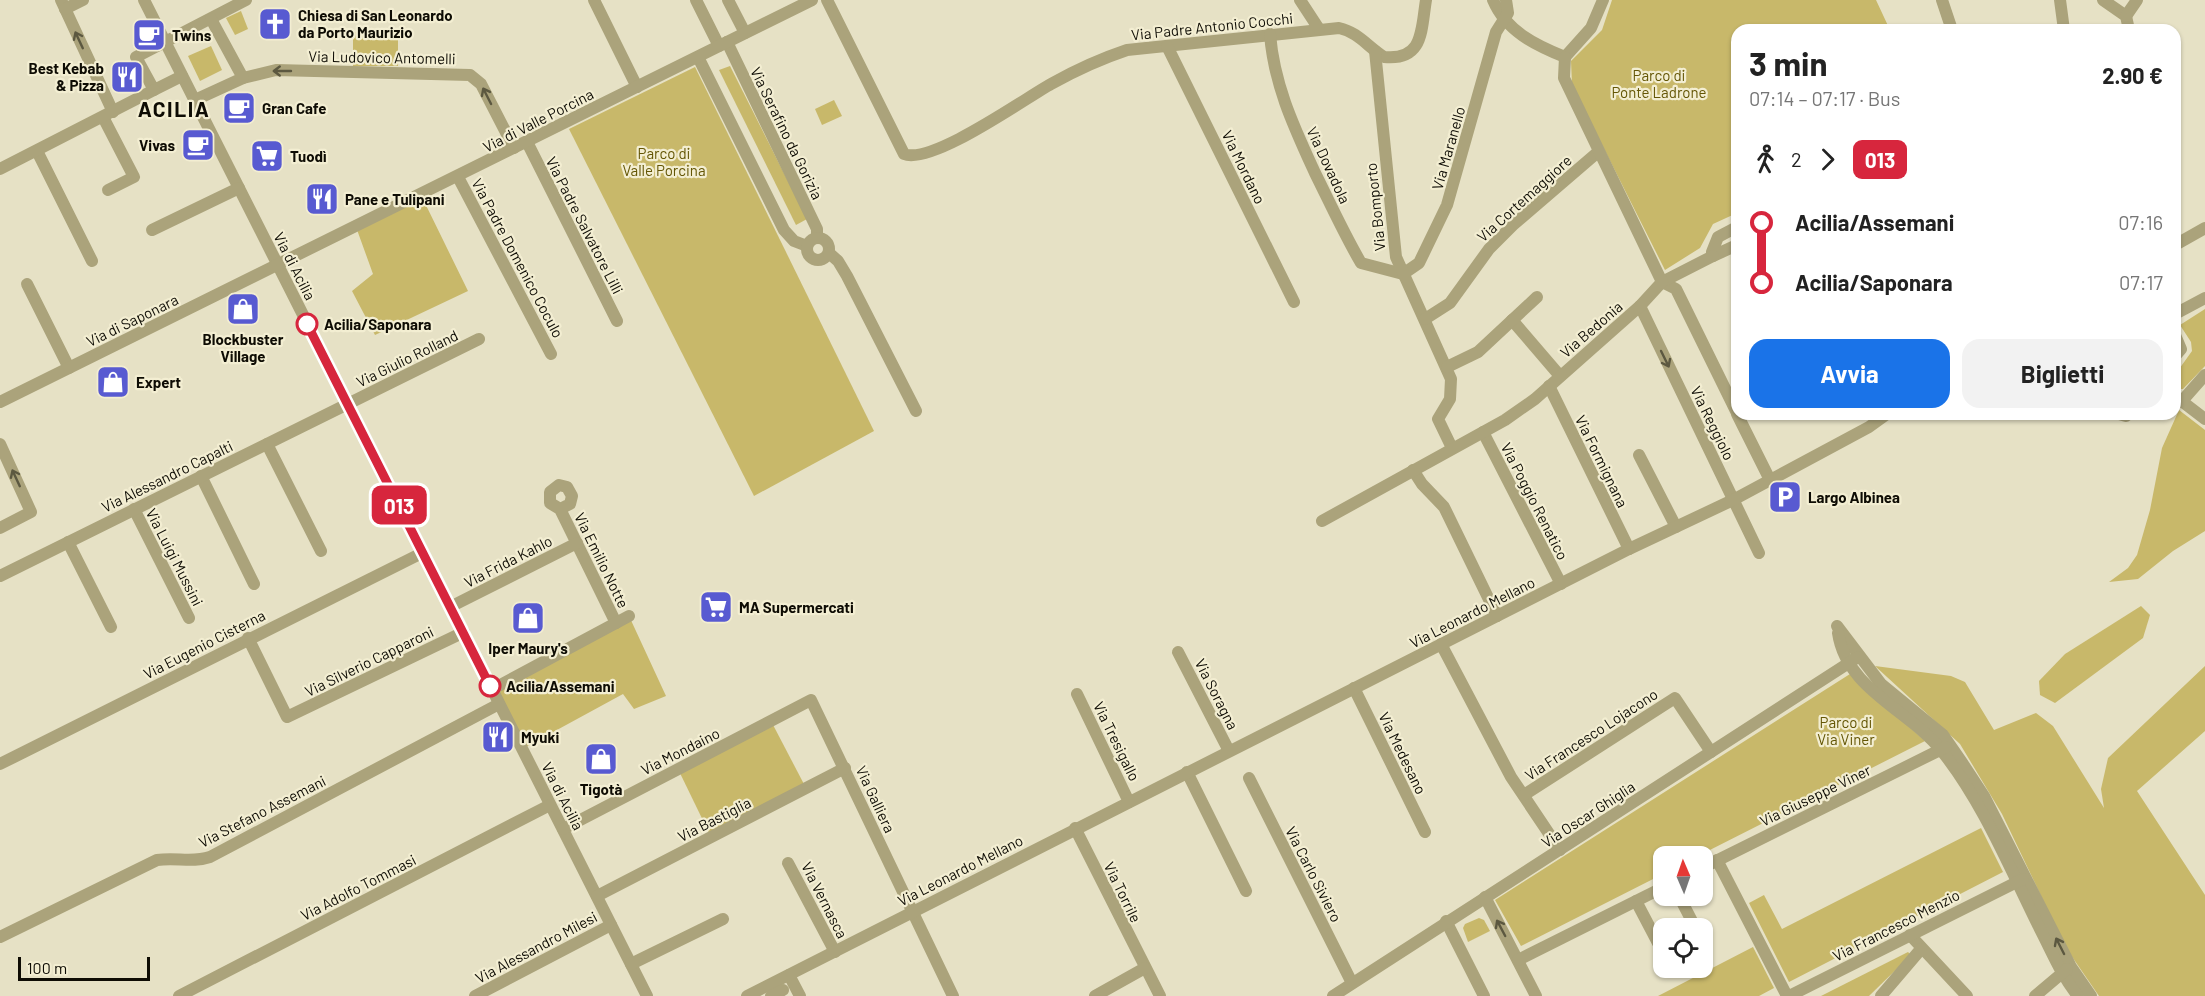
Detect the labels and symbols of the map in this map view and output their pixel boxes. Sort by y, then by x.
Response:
church icon: Chiesa di San Leonardo da Porto Maurizio [257,6,293,42]
place label: Chiesa di San Leonardo da Porto Maurizio [298,6,453,41]
street label: Via Padre Antonio Cocchi [1130,9,1294,43]
cafe icon: Twins [131,17,167,53]
place label: Twins [172,26,212,44]
one-way arrow [73,31,85,49]
street label: Via Ludovico Antomelli [308,47,456,67]
place label: Best Kebab & Pizza [28,59,104,94]
restaurant icon: Best Kebab & Pizza [109,59,145,95]
street label: Via Serafino da Gorizia [747,64,827,202]
one-way arrow [273,65,293,77]
park label: Parco di Ponte Ladrone [1611,66,1707,101]
street label: Via di Valle Porcina [480,84,596,156]
one-way arrow [481,88,492,106]
cafe icon: Gran Cafe [221,90,257,126]
district label: ACILIA [138,96,210,121]
place label: Gran Cafe [262,99,326,117]
street label: Via Maranello [1428,104,1468,192]
street label: Via Dovadola [1303,124,1355,206]
cafe icon: Vivas [180,127,216,163]
street label: Via Mordano [1218,127,1270,207]
place label: Vivas [139,136,175,154]
supermarket icon: Tuodì [249,138,285,174]
park label: Parco di Valle Porcina [622,144,706,179]
place label: Tuodì [290,147,327,165]
street label: Via Cortemaggiore [1473,151,1575,245]
street label: Via Padre Salvatore Lilli [543,153,627,297]
street label: Via Bomporto [1361,162,1389,252]
street label: Via Padre Domenico Coculo [468,175,568,341]
restaurant icon: Pane e Tulipani [304,181,340,217]
place label: Pane e Tulipani [345,190,445,208]
street label: Via di Acilia [270,229,320,303]
street label: Via di Saponara [83,290,181,350]
shop icon: Blockbuster Village [225,291,261,327]
street label: Via Bedonia [1556,297,1626,361]
marker: Acilia/Saponara [296,313,318,335]
place label: Acilia/Saponara [324,315,432,333]
street label: Via Giulio Rolland [353,326,461,390]
place label: Blockbuster Village [202,330,284,365]
one-way arrow [1660,349,1672,367]
shop icon: Expert [95,364,131,400]
place label: Expert [136,373,181,391]
street label: Via Reggiolo [1687,383,1739,463]
street label: Via Formignana [1572,412,1632,510]
street label: Via Alessandro Capalti [98,436,236,516]
street label: Via Poggio Renatico [1498,439,1572,563]
one-way arrow [9,470,21,488]
parking icon: Largo Albinea [1767,479,1803,515]
line badge: 013 [364,486,434,524]
place label: Largo Albinea [1808,488,1900,506]
street label: Via Luigi Mussini [143,505,207,609]
street label: Via Emilio Notte [571,509,633,611]
street label: Via Frida Kahlo [461,531,555,591]
street label: Via Leonardo Mellano [1406,573,1538,651]
supermarket icon: MA Supermercati [698,589,734,625]
place label: MA Supermercati [739,598,854,616]
shop icon: Iper Maury's [510,600,546,636]
street label: Via Eugenio Cisterna [140,606,268,682]
street label: Via Silverio Capparoni [302,622,436,700]
place label: Iper Maury's [488,639,568,657]
street label: Via Soragna [1191,656,1243,732]
marker: Acilia/Assemani [479,675,501,697]
place label: Acilia/Assemani [506,677,615,695]
street label: Via Francesco Lojacono [1521,684,1661,784]
street label: Via Tresigallo [1090,698,1144,784]
street label: Via Medesano [1375,709,1431,797]
park label: Parco di Via Viner [1817,713,1875,748]
restaurant icon: Myuki [480,719,516,755]
street label: Via Mondaino [638,723,722,779]
place label: Myuki [521,728,559,746]
shop icon: Tigotà [583,741,619,777]
street label: Via di Acilia [538,759,588,833]
street label: Via Giuseppe Viner [1757,760,1874,830]
street label: Via Galliera [853,763,899,835]
street label: Via Stefano Assemani [195,771,329,851]
street label: Via Oscar Ghiglia [1538,777,1638,851]
place label: Tigotà [580,780,622,798]
street label: Via Bastiglia [674,793,754,845]
street label: Via Carlo Siviero [1282,823,1346,925]
street label: Via Leonardo Mellano [894,831,1026,909]
north arrow [1653,846,1713,906]
street label: Via Adolfo Tommasi [297,850,419,924]
street label: Via Vernasca [798,859,852,941]
street label: Via Torrile [1101,859,1145,925]
street label: Via Francesco Menzio [1830,885,1962,965]
street label: Via Alessandro Milesi [472,907,600,987]
one-way arrow [1495,920,1507,937]
one-way arrow [2054,938,2066,956]
scale bar [18,954,150,982]

